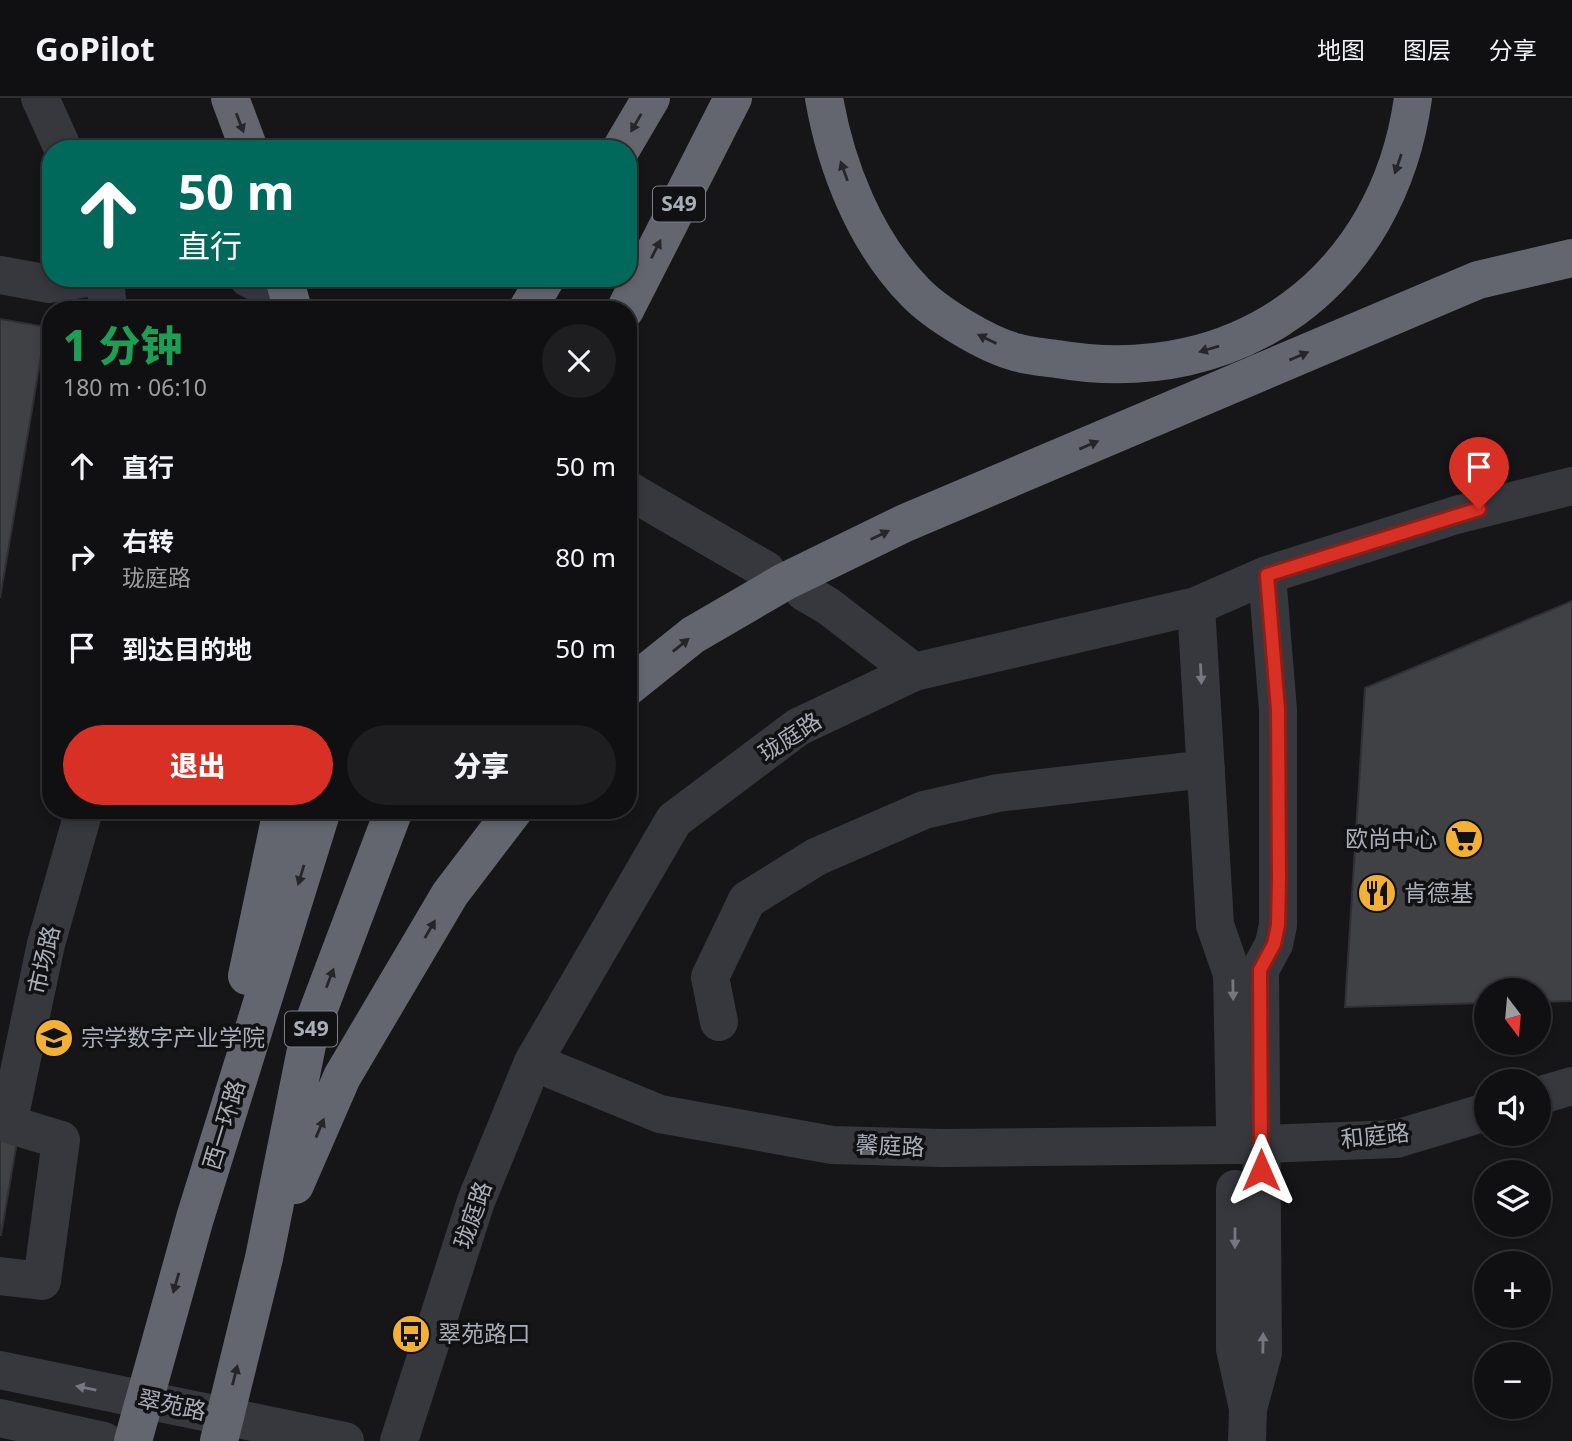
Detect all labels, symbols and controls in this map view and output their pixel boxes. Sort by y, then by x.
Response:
text: GoPilot [35,26,155,71]
text: 地图 [1317,33,1365,66]
text: 图层 [1403,33,1451,66]
text: 分享 [1489,33,1537,66]
one-way arrow [235,113,246,134]
one-way arrow [630,114,642,133]
one-way arrow [1392,154,1403,175]
text: 50 m [178,158,295,224]
one-way arrow [838,161,849,182]
icon: ahead [63,168,154,259]
road number: S49 [653,186,705,222]
text: 直行 [178,224,242,267]
one-way arrow [650,239,661,259]
text: 1 分钟 [63,316,182,373]
button: close [542,324,616,398]
one-way arrow [977,333,997,344]
one-way arrow [1198,345,1219,355]
one-way arrow [1288,351,1309,362]
text: 180 m · 06:10 [63,371,207,403]
pin [1449,437,1509,509]
one-way arrow [1079,439,1100,450]
icon: ahead [63,447,101,485]
text: 50 m [555,448,616,484]
icon: arrive [1460,448,1498,486]
text: 直行 [122,449,174,485]
text: 右转 [122,523,174,559]
one-way arrow [870,530,890,541]
icon: right [63,538,101,576]
text: 80 m [555,539,616,575]
text: 珑庭路 [122,561,191,593]
icon: arrive [63,629,101,667]
text: 50 m [555,630,616,666]
text: 到达目的地 [122,631,252,667]
one-way arrow [672,637,690,652]
one-way arrow [1195,663,1206,685]
street label: 珑庭路 [752,704,827,768]
button: 退出 [63,725,333,805]
button: 分享 [347,725,616,805]
supermarket icon: 欧尚中心 [1443,818,1485,860]
place label: 欧尚中心 [1345,822,1437,854]
one-way arrow [296,865,306,886]
restaurant icon: 肯德基 [1356,872,1398,914]
place label: 肯德基 [1404,876,1473,908]
one-way arrow [424,919,436,939]
street label: 市场路 [20,923,66,997]
one-way arrow [325,967,336,988]
north arrow [1474,978,1550,1055]
map controls [1474,978,1551,1419]
one-way arrow [1227,979,1238,1001]
road number: S49 [285,1012,337,1046]
school or university icon: 宗学数字产业学院 [33,1017,75,1059]
place label: 宗学数字产业学院 [81,1021,265,1053]
button: sound [1474,1069,1551,1146]
street label: 西一环路 [194,1076,252,1173]
street label: 和庭路 [1339,1115,1411,1155]
one-way arrow [315,1117,326,1138]
street label: 馨庭路 [855,1128,925,1162]
position arrow [1224,1133,1298,1207]
button: layers [1474,1160,1551,1237]
street label: 珑庭路 [446,1177,498,1253]
one-way arrow [1229,1227,1241,1249]
button: + [1474,1251,1551,1328]
one-way arrow [171,1273,181,1294]
bus stop icon: 翠苑路口 [390,1313,432,1355]
place label: 翠苑路口 [438,1317,530,1349]
one-way arrow [1257,1331,1269,1353]
button: − [1474,1342,1551,1419]
one-way arrow [230,1364,241,1386]
street label: 翠苑路 [135,1381,209,1427]
one-way arrow [75,1382,97,1393]

